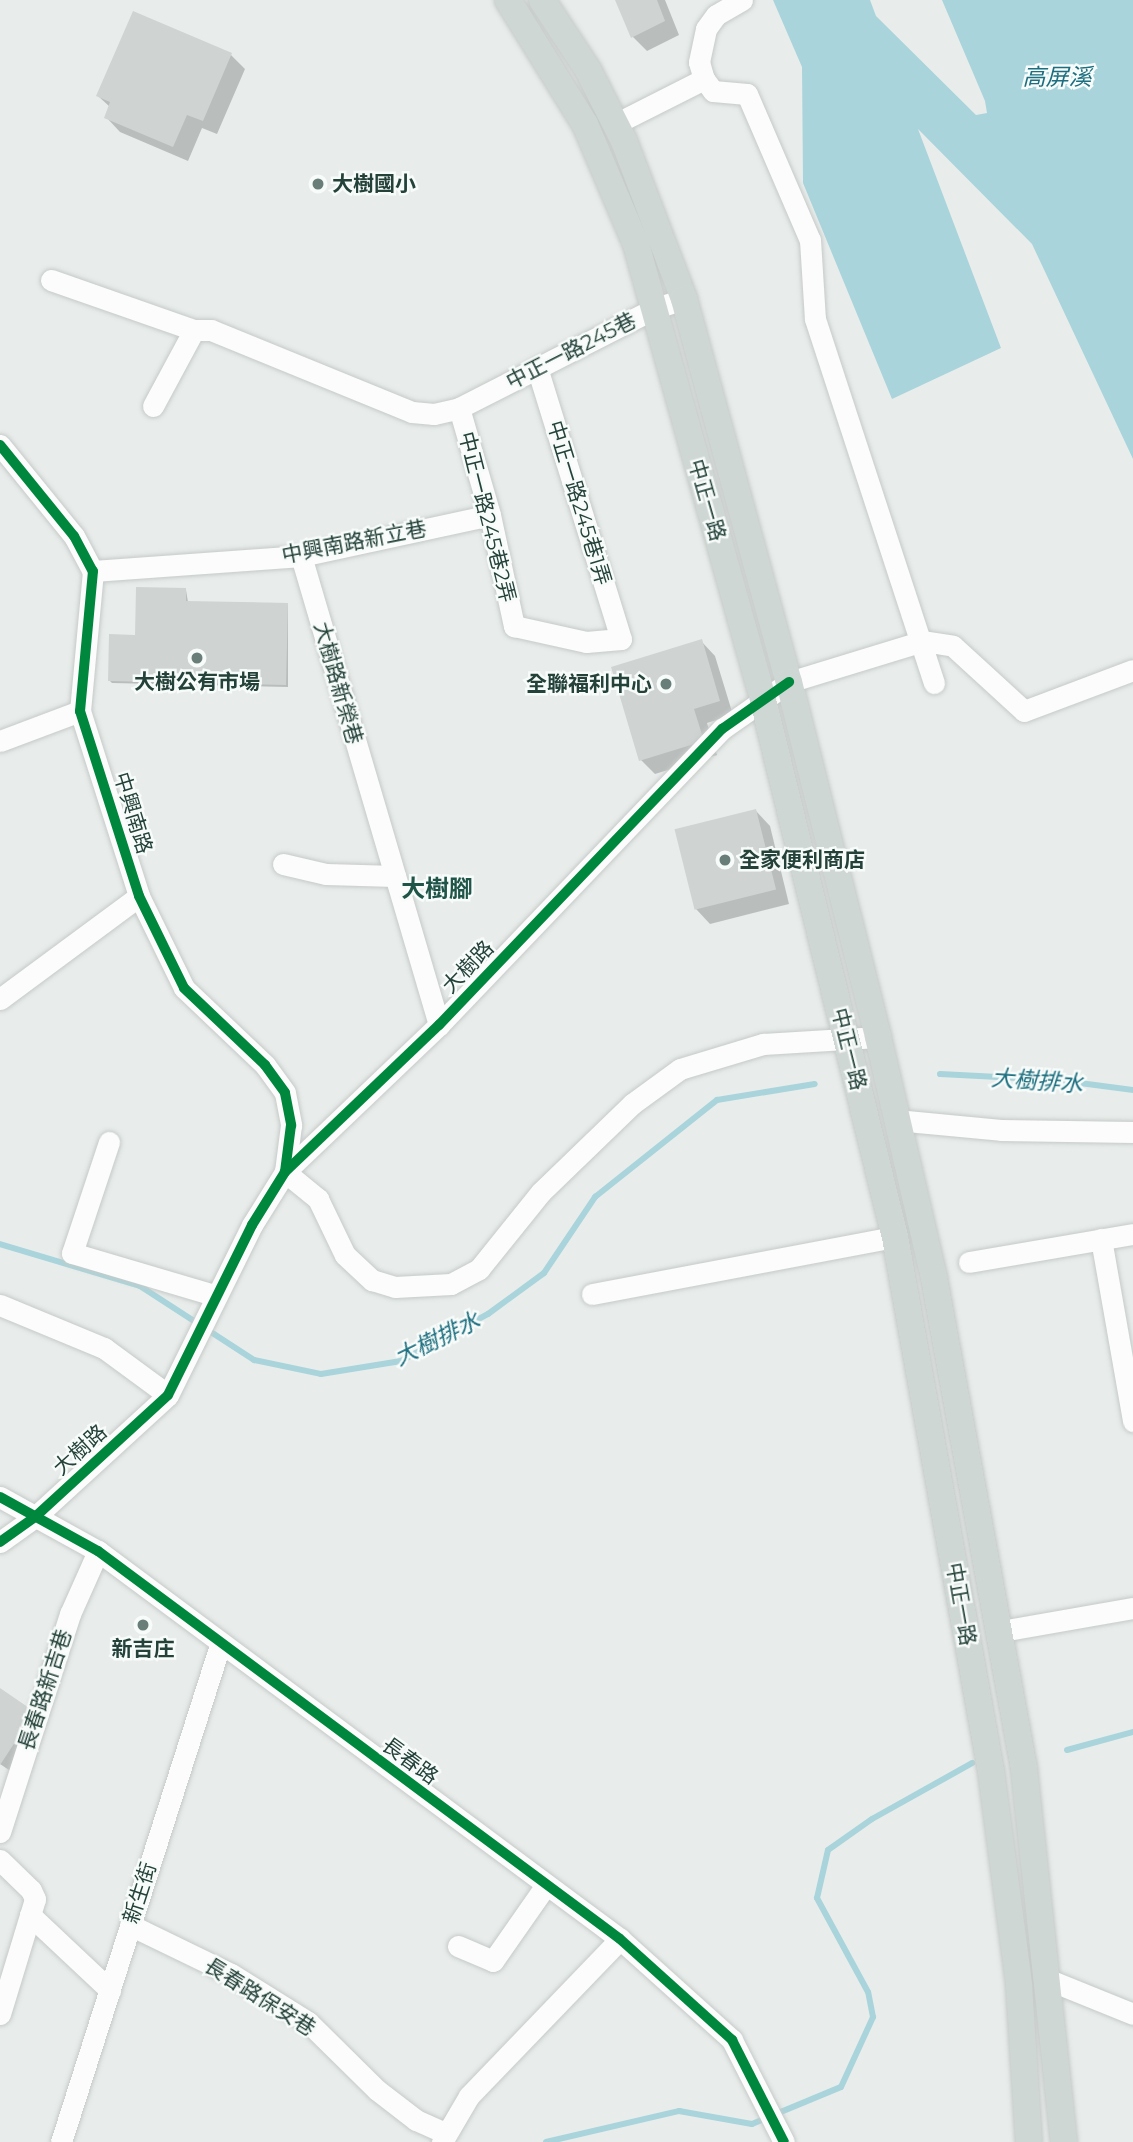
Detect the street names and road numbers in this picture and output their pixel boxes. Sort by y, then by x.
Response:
street label: 中正一路245巷 [502,308,640,394]
street label: 中正一路245巷1弄 [542,418,616,588]
street label: 中正一路245巷2弄 [454,429,520,605]
street label: 中正一路 [683,456,731,544]
street label: 中興南路新立巷 [279,516,429,568]
street label: 大樹路新榮巷 [309,619,367,747]
street label: 中興南路 [109,769,157,857]
street label: 大樹路 [437,936,499,998]
street label: 中正一路 [827,1005,871,1093]
street label: 大樹路 [48,1420,112,1480]
street label: 中正一路 [941,1560,981,1648]
street label: 長春路新吉巷 [14,1626,76,1754]
street label: 長春路 [377,1732,443,1790]
street label: 新生街 [118,1859,162,1927]
street label: 長春路保安巷 [200,1953,320,2041]

